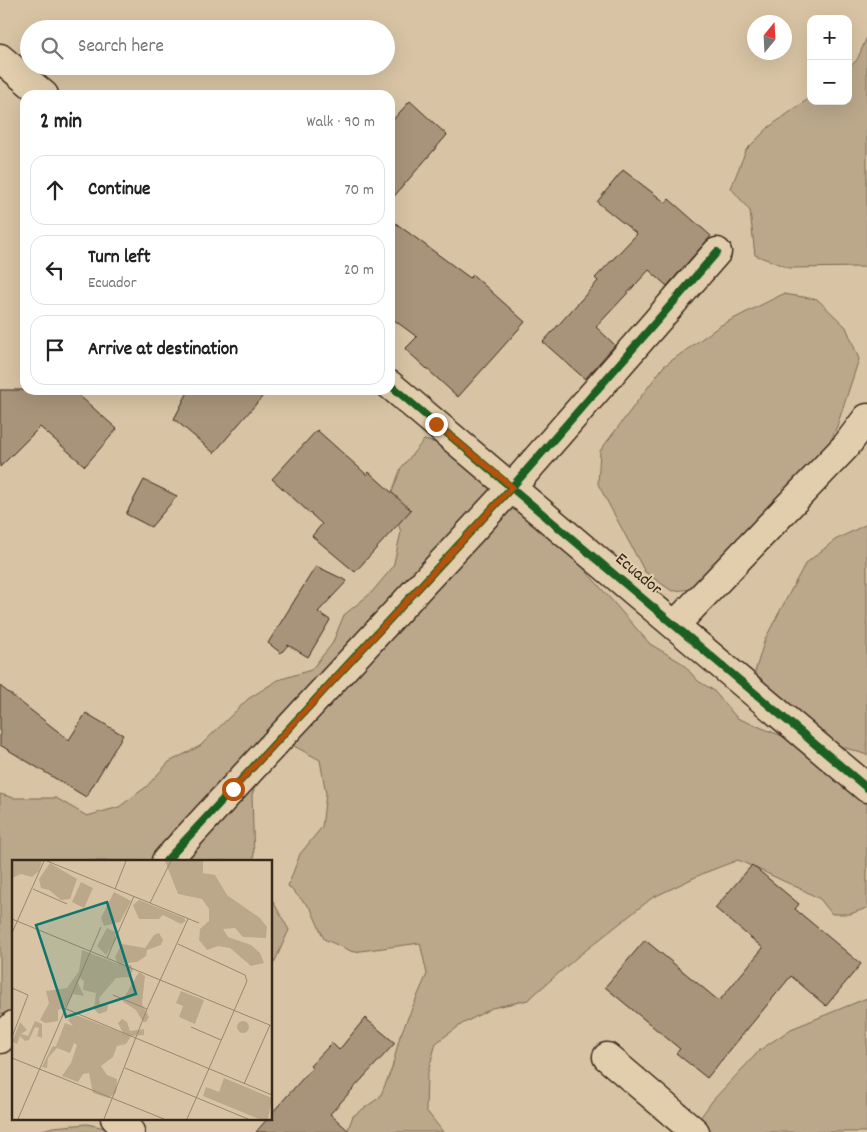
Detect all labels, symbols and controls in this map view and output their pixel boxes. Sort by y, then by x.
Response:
north arrow [747,15,792,60]
map controls [807,15,852,105]
button: + [807,15,852,60]
search box [20,20,395,75]
icon: search [38,34,66,62]
text: Search here [78,34,164,61]
button: − [807,60,852,105]
text: 2 min [40,108,82,138]
text: Walk · 90 m [306,111,375,134]
icon: ahead [41,176,69,204]
text: Continue [88,177,150,204]
text: 70 m [344,179,374,202]
text: Turn left [88,245,151,272]
icon: left [41,256,69,284]
text: 20 m [344,259,374,282]
text: Ecuador [88,272,137,295]
icon: arrive [41,336,69,364]
text: Arrive at destination [88,337,238,364]
route end [425,413,448,436]
street label: Ecuador [609,548,667,602]
route start [222,778,245,801]
inset map [12,860,272,1120]

